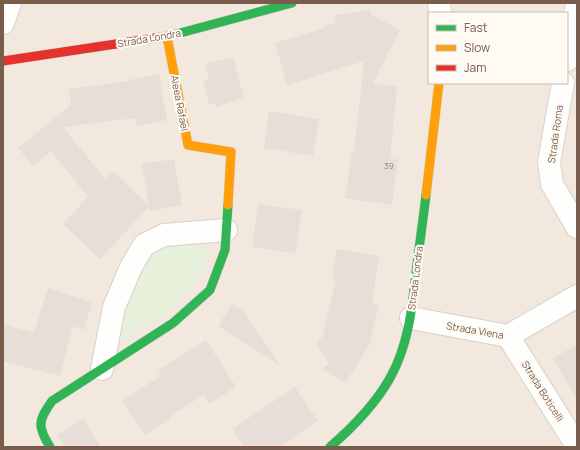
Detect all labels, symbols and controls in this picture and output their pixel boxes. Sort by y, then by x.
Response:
legend [428,12,568,84]
text: Fast [464,19,488,36]
street label: Strada Londra [116,26,182,50]
text: Slow [464,39,490,56]
text: Jam [464,59,486,76]
street label: Aleea Rafael [168,74,192,132]
street label: Strada Roma [544,104,566,164]
house number: 39 [384,160,394,171]
street label: Strada Londra [404,245,426,311]
street label: Strada Viena [445,318,505,342]
street label: Strada Boticelli [519,358,567,424]

